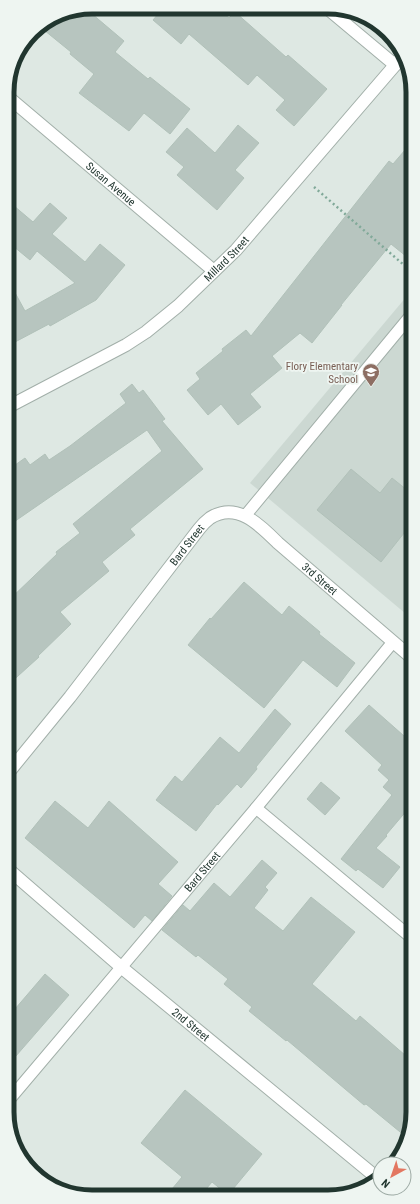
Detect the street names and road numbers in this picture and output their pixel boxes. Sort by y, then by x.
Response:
street label: Susan Avenue [83,159,138,208]
street label: Millard Street [201,234,251,284]
street label: Bard Street [167,522,207,568]
street label: 3rd Street [299,560,340,598]
street label: Bard Street [182,849,223,894]
street label: 2nd Street [169,1005,212,1044]

